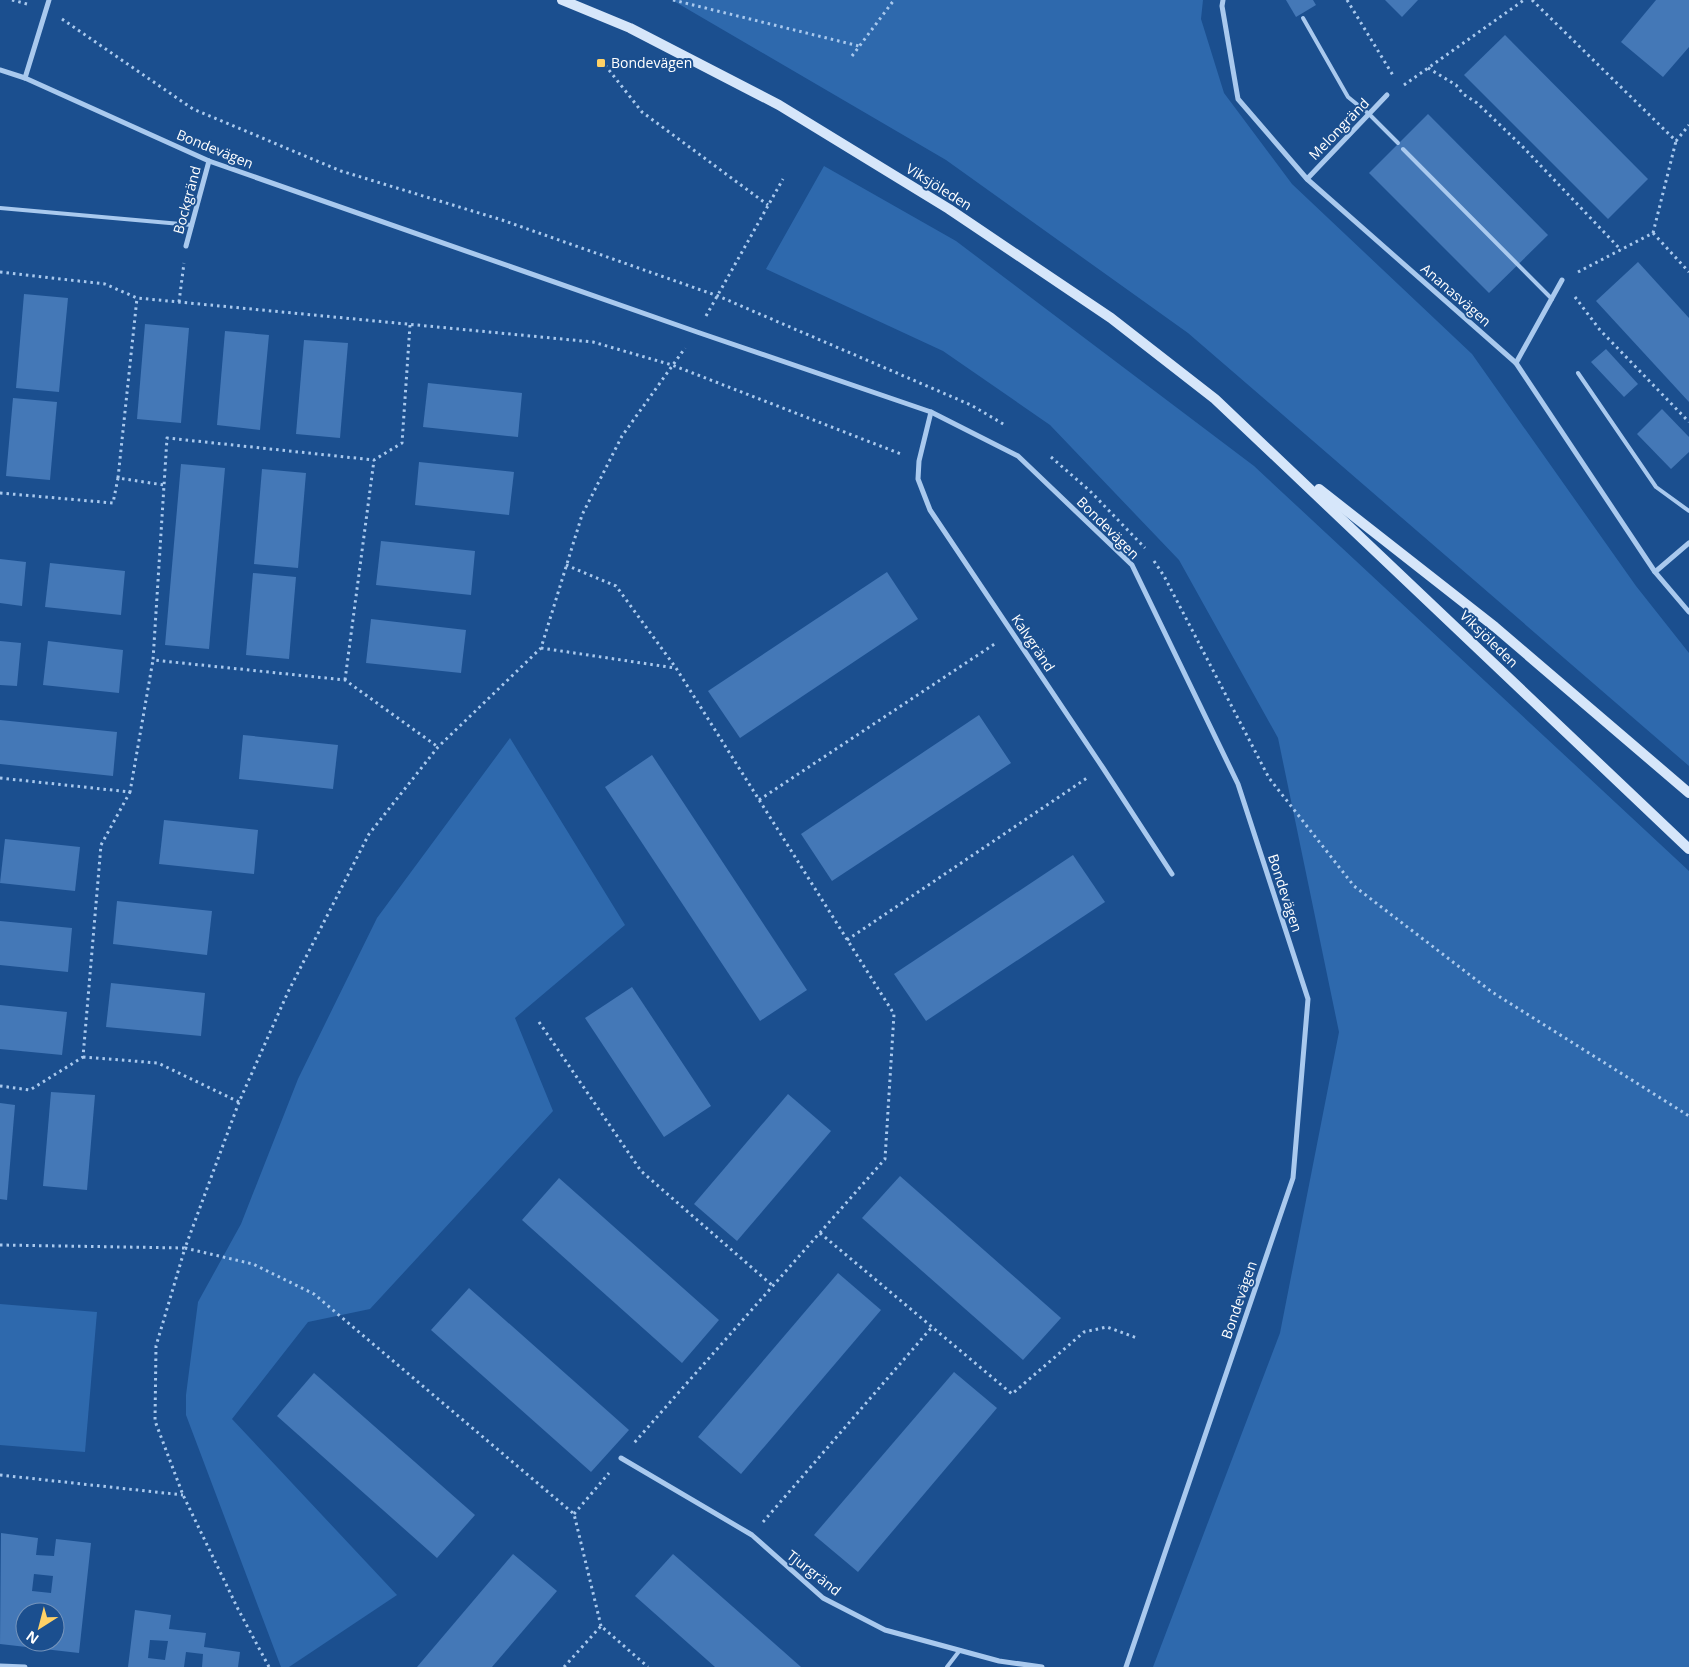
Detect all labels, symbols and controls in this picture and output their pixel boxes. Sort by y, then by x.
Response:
place label: Bondevägen [611,53,692,72]
marker: Bondevägen [595,57,607,69]
street label: Melongränd [1304,94,1373,164]
street label: Bondevägen [174,124,256,173]
street label: Viksjöleden [903,159,976,214]
street label: Bockgränd [168,164,205,236]
street label: Ananasvägen [1417,259,1495,330]
street label: Bondevägen [1073,492,1144,563]
street label: Viksjöleden [1456,606,1523,671]
street label: Kalvgränd [1007,610,1060,675]
street label: Bondevägen [1264,851,1307,934]
street label: Bondevägen [1216,1258,1261,1341]
street label: Tjurgränd [783,1545,845,1600]
north arrow [15,1602,65,1652]
text: N [22,1627,42,1649]

